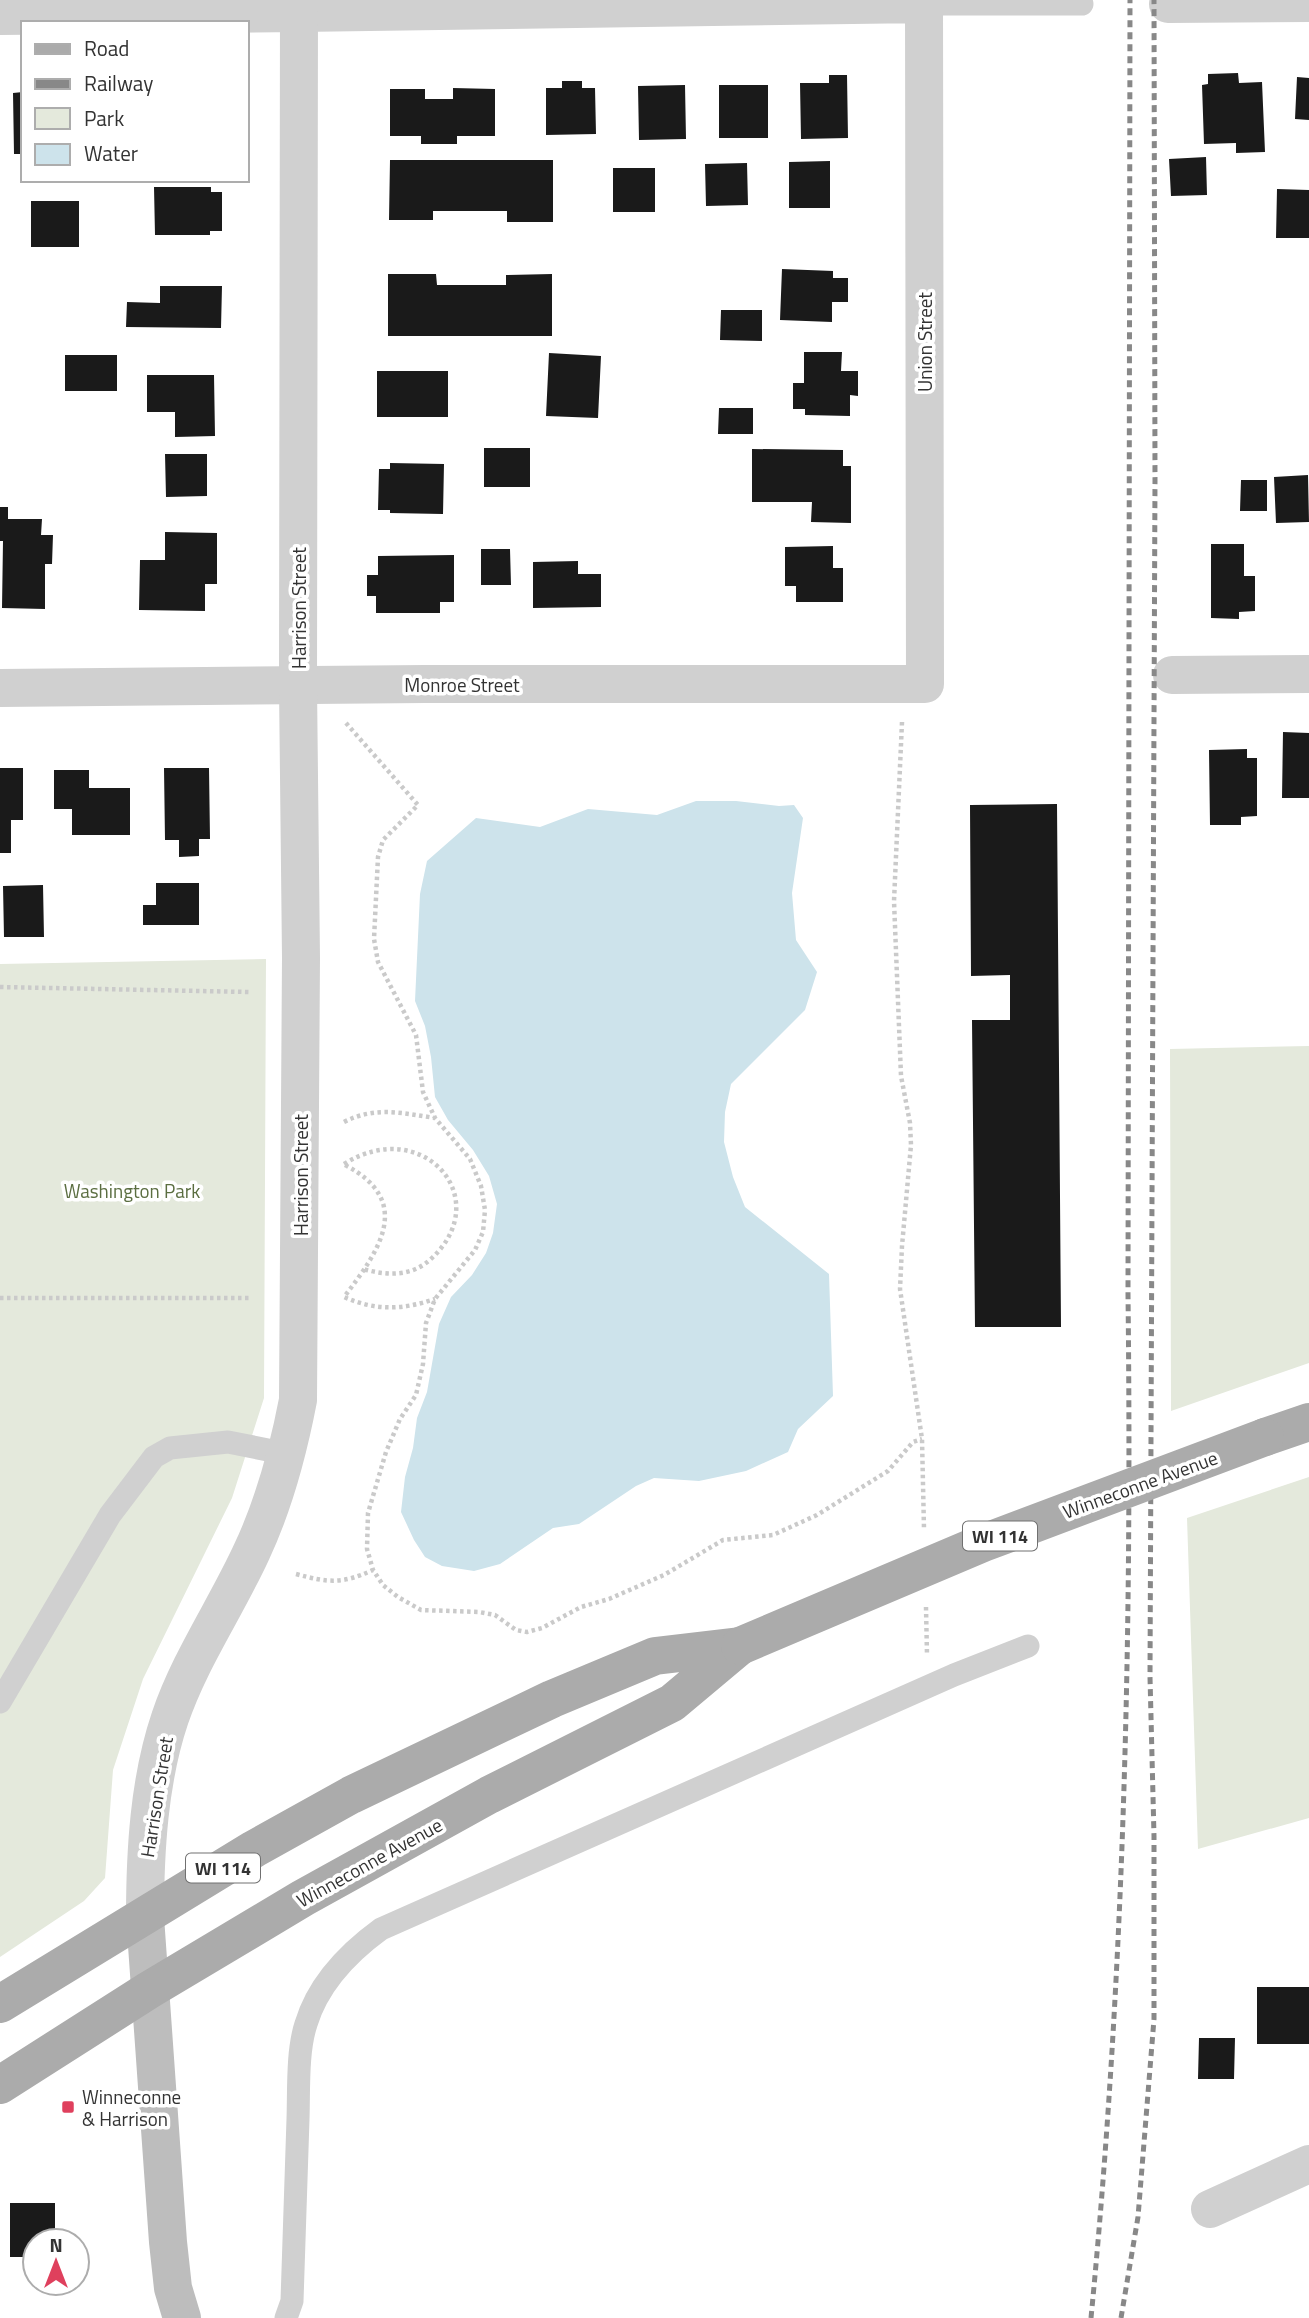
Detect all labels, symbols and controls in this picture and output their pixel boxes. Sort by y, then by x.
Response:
legend [21,21,248,182]
text: Road [84,32,129,64]
text: Railway [84,67,153,99]
text: Park [84,102,124,134]
text: Water [84,137,138,169]
street label: Union Street [910,292,939,392]
street label: Harrison Street [284,547,313,669]
street label: Monroe Street [404,670,520,699]
street label: Harrison Street [286,1114,315,1236]
park label: Washington Park [64,1176,200,1205]
street label: Winneconne Avenue [1059,1443,1221,1525]
road number: WI 114 [963,1521,1037,1550]
street label: Harrison Street [132,1734,180,1859]
street label: Winneconne Avenue [291,1810,447,1914]
road number: WI 114 [186,1854,260,1882]
place label: Winneconne & Harrison [82,2082,181,2133]
marker: Winneconne & Harrison [60,2099,76,2115]
north arrow [21,2227,91,2297]
text: N [49,2230,63,2259]

